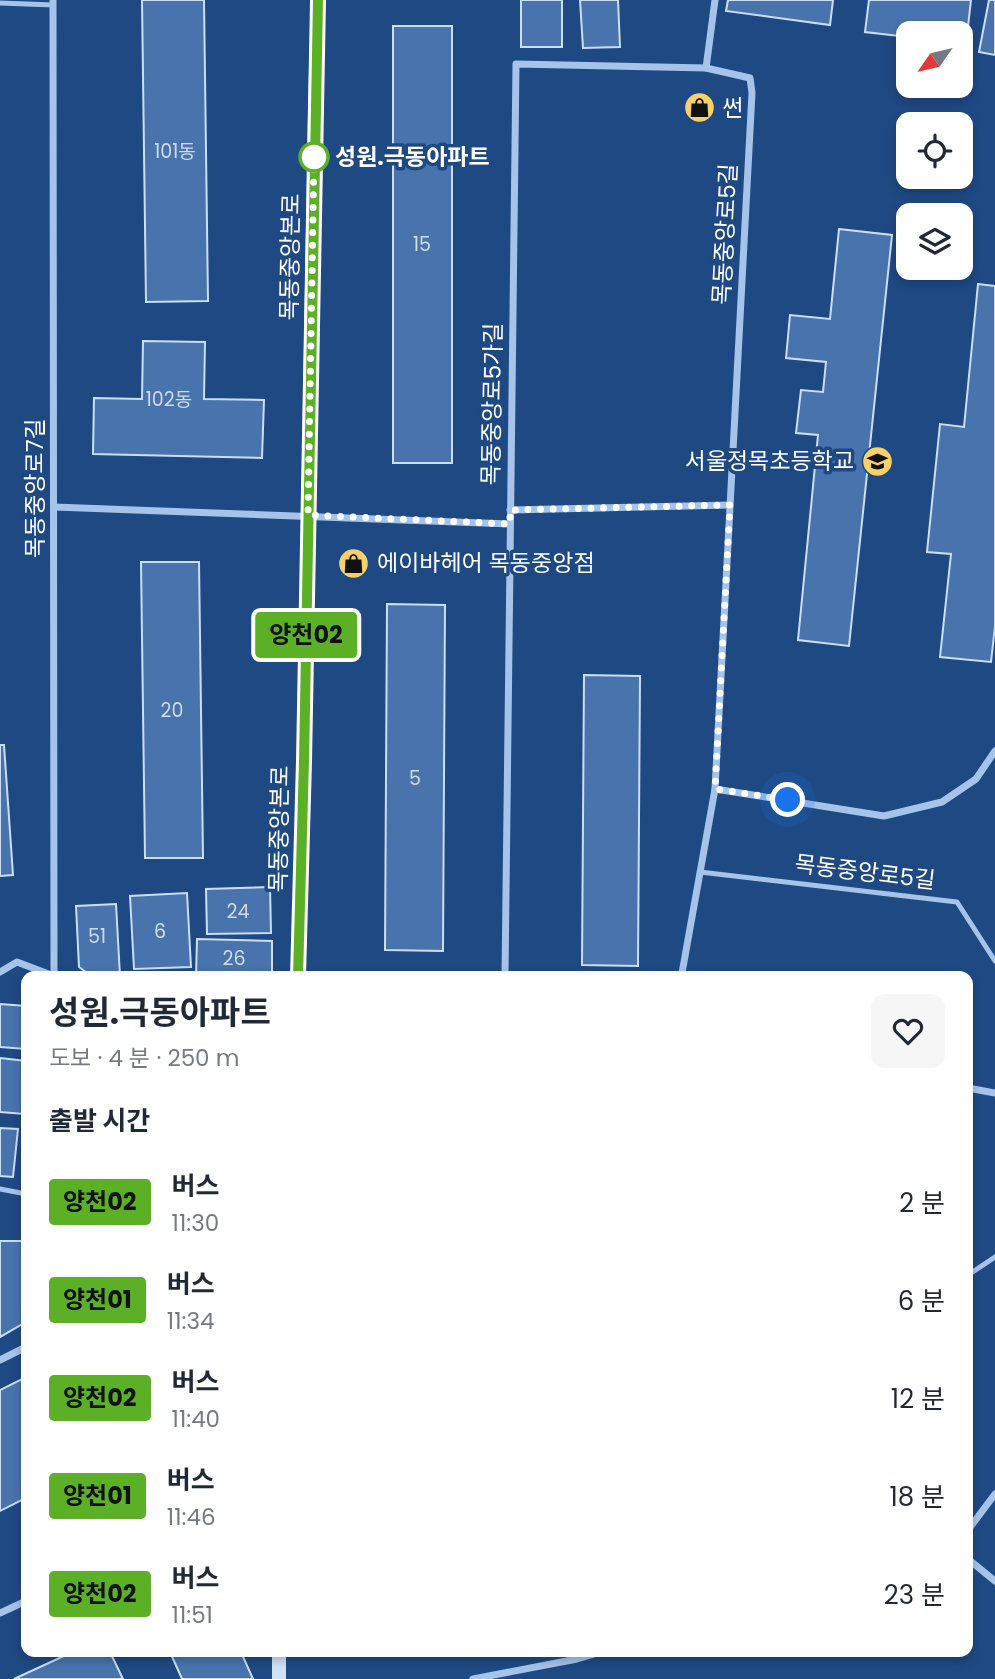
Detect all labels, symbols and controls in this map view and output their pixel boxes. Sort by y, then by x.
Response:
north arrow [896,21,973,98]
map controls [896,21,973,280]
shop icon: 썬 [682,91,716,125]
place label: 썬 [722,92,743,124]
button: locate [896,112,973,189]
house number: 101동 [154,138,196,165]
place label: 성원.극동아파트 [335,141,490,173]
marker: 성원.극동아파트 [299,142,329,172]
street label: 목동중앙로5길 [705,163,745,305]
street label: 목동중앙본로 [273,193,307,321]
button: layers [896,203,973,280]
house number: 15 [413,231,431,258]
street label: 목동중앙로5가길 [475,322,509,486]
house number: 102동 [146,386,192,413]
street label: 목동중앙로7길 [19,418,51,558]
school or university icon: 서울정목초등학교 [860,444,894,478]
place label: 서울정목초등학교 [685,445,854,477]
shop icon: 에이바헤어 목동중앙점 [337,546,371,580]
place label: 에이바헤어 목동중앙점 [377,547,595,579]
line badge: 양천02 [257,612,355,658]
text: 양천02 [269,618,343,651]
house number: 20 [161,697,183,724]
street label: 목동중앙본로 [262,765,296,893]
house number: 5 [409,765,421,792]
your location [770,782,805,817]
street label: 목동중앙로5길 [793,848,937,896]
house number: 24 [227,898,249,925]
house number: 6 [154,918,166,945]
house number: 51 [88,923,106,950]
house number: 26 [223,945,246,972]
text: 성원.극동아파트 [49,989,271,1036]
button: heart [871,994,945,1068]
text: 도보 · 4 분 · 250 m [49,1042,239,1074]
text: 출발 시간 [49,1103,150,1139]
text: 버스 [172,1168,219,1204]
text: 양천02 [63,1185,137,1218]
text: 2 분 [899,1185,945,1221]
text: 11:30 [172,1207,219,1239]
text: 버스 [167,1266,215,1302]
text: 양천01 [63,1283,132,1316]
text: 6 분 [898,1283,945,1319]
text: 11:34 [167,1305,214,1337]
text: 버스 [172,1364,219,1400]
text: 양천02 [63,1381,137,1414]
text: 12 분 [891,1381,945,1417]
text: 11:40 [172,1403,220,1435]
text: 버스 [167,1462,215,1498]
text: 양천01 [63,1479,132,1512]
text: 18 분 [889,1479,945,1515]
text: 11:46 [167,1501,216,1533]
text: 버스 [172,1560,219,1596]
text: 양천02 [63,1577,137,1610]
text: 23 분 [884,1577,945,1613]
text: 11:51 [172,1599,213,1631]

